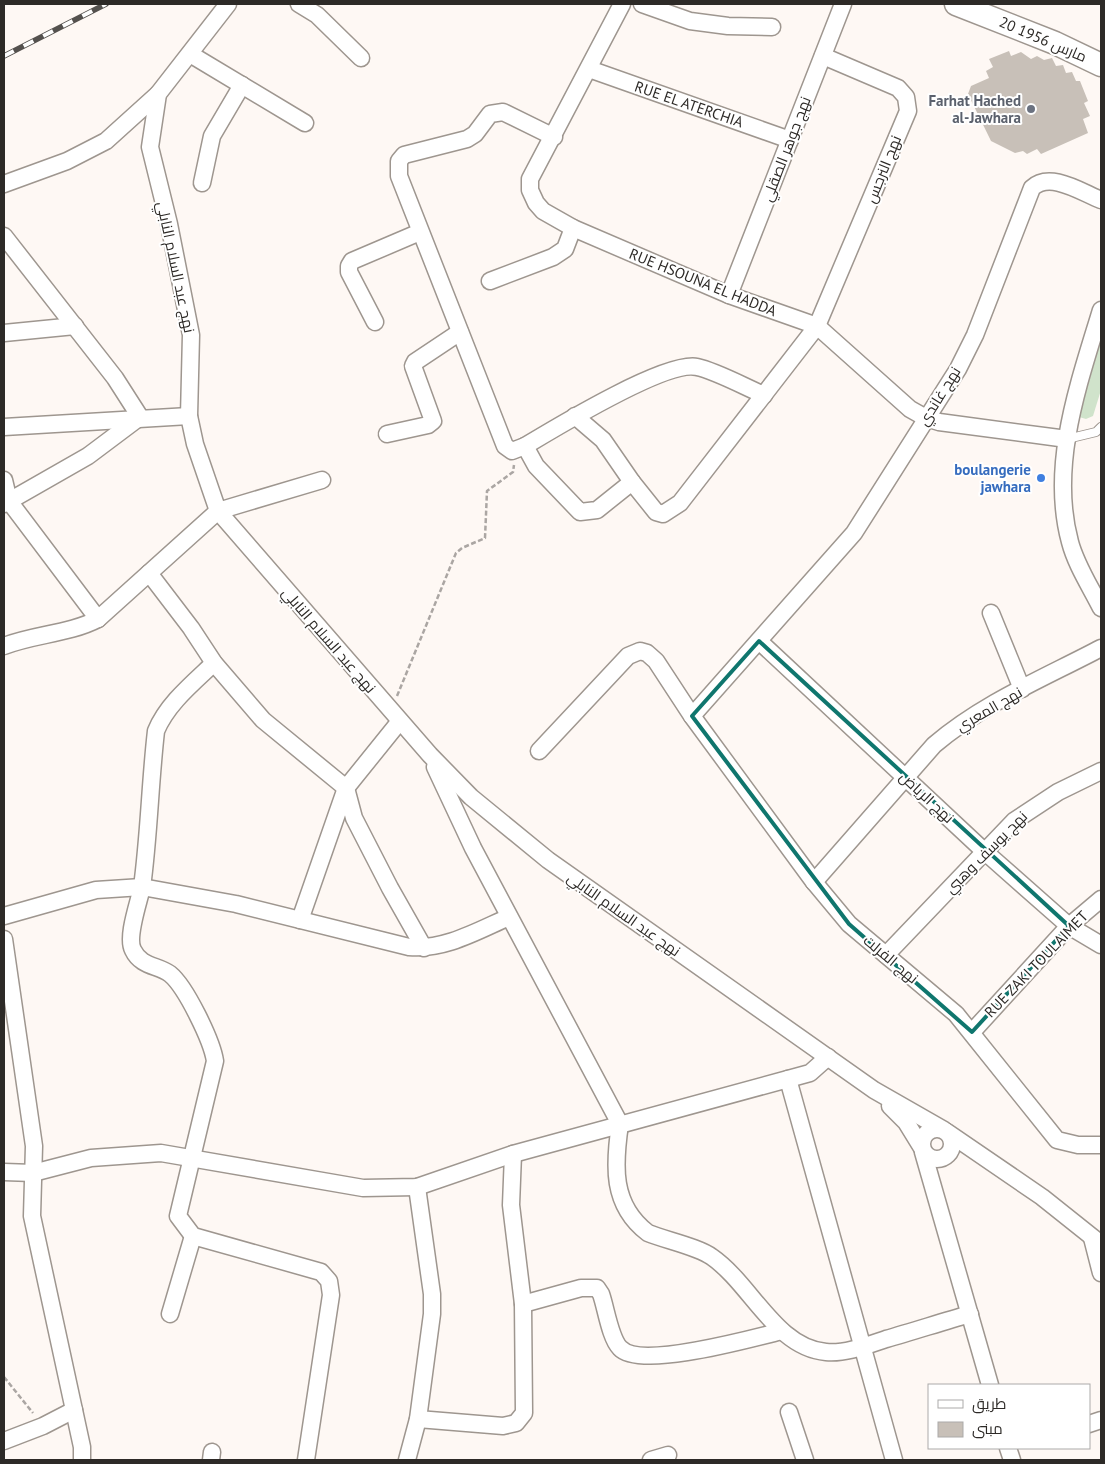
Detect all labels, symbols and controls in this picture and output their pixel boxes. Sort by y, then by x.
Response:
street label: 20 مارس 1956 [996,12,1090,67]
street label: RUE EL ATERCHIA [632,77,746,132]
place label: Farhat Hached al-Jawhara [928,91,1021,127]
street label: نهج جوهر الصقلي [757,94,818,205]
marker: Farhat Hached al-Jawhara [1025,103,1037,115]
street label: نهج النرجس [861,132,907,206]
street label: نهج عبد السلام النابلي [150,200,199,335]
street label: RUE HSOUNA EL HADDA [627,244,780,320]
street label: نهج غاندي [913,363,967,431]
place label: boulangerie jawhara [954,460,1031,496]
marker: boulangerie jawhara [1035,472,1047,484]
street label: نهج عبد السلام النابلي [276,583,380,699]
street label: نهج المعري [953,682,1027,738]
street label: نهج الرياض [894,767,958,828]
street label: نهج يوسف وهبي [941,807,1033,899]
street label: نهج عبد السلام النابلي [562,868,684,963]
street label: RUE ZAKI TOULAIMET [980,906,1092,1021]
street label: نهج الفرلت [858,931,922,989]
legend [928,1384,1090,1449]
text: طريق [972,1394,1006,1414]
text: مبنى [972,1419,1003,1439]

